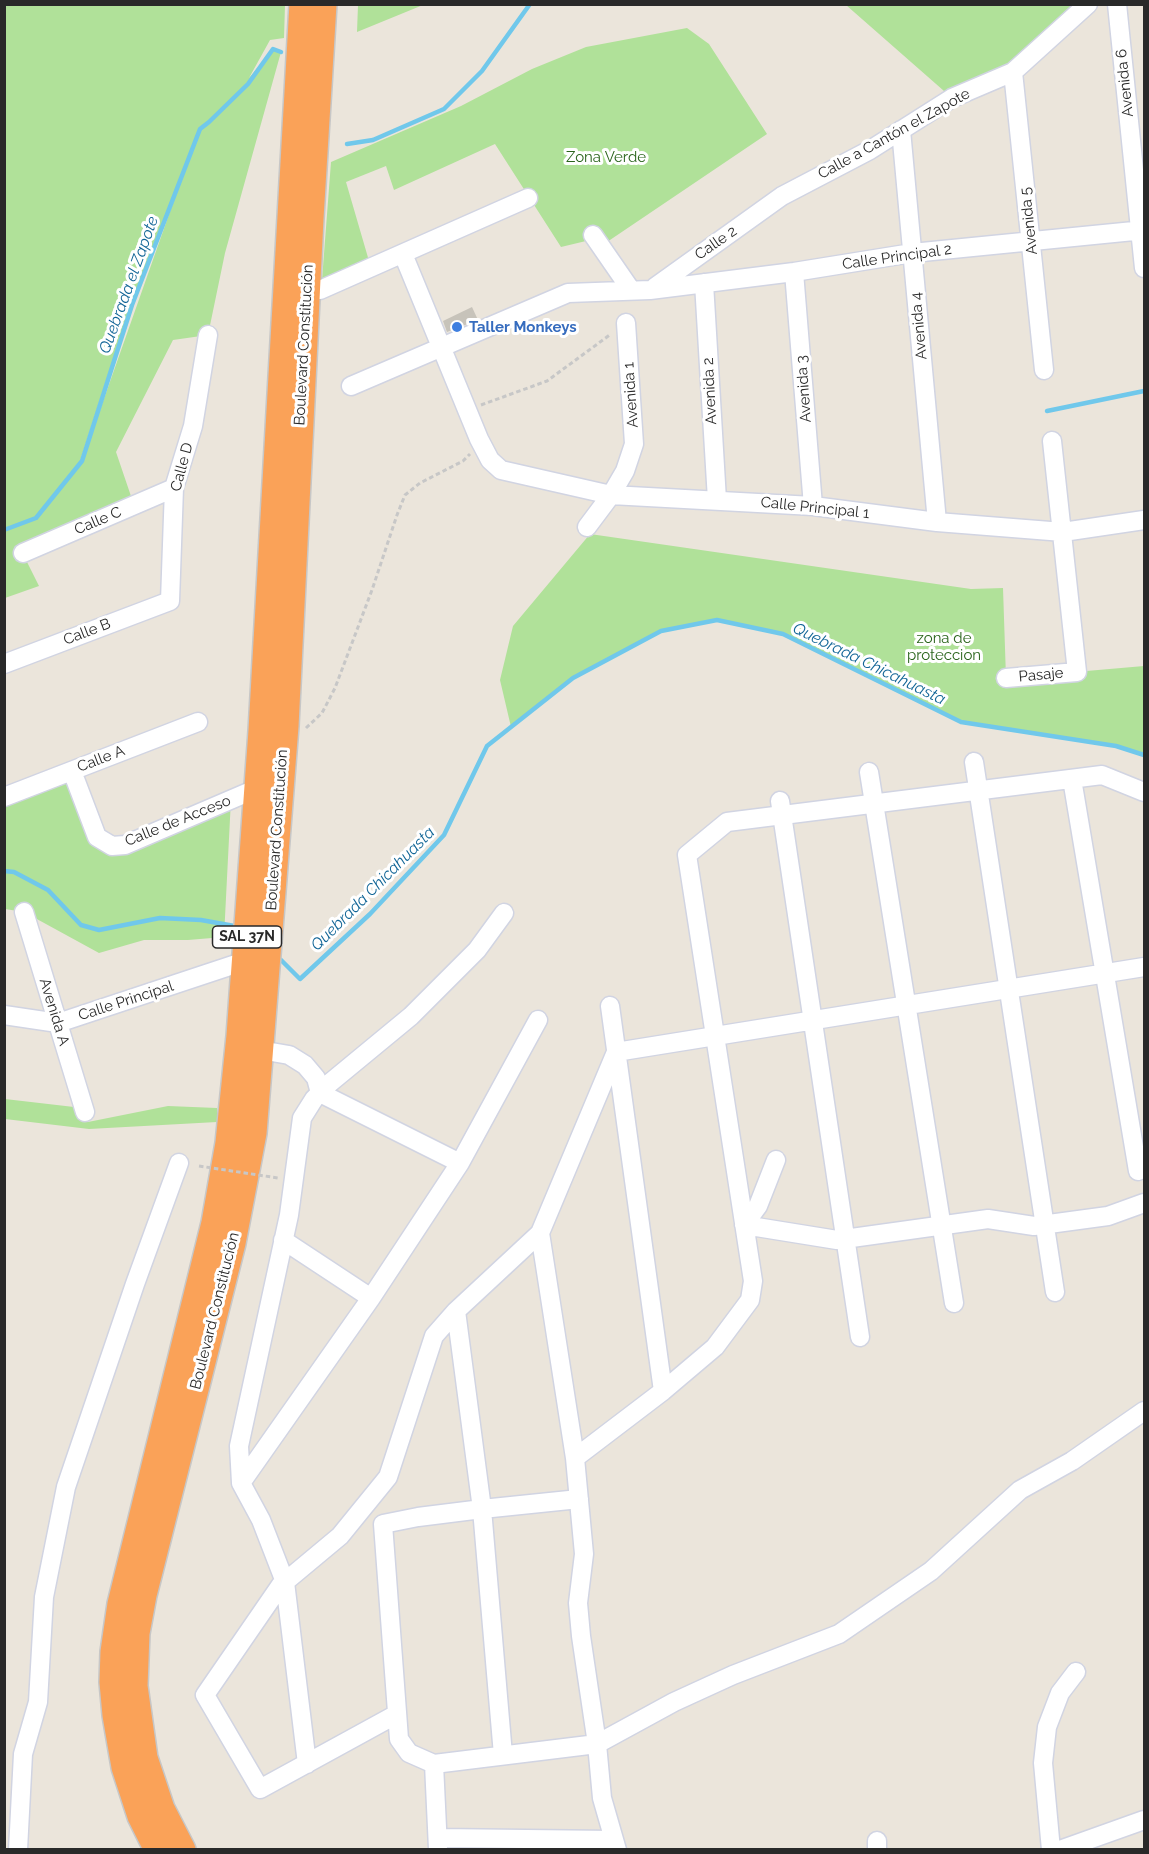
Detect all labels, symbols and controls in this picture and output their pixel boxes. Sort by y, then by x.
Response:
street label: Avenida 6 [1112,48,1138,118]
street label: Calle a Cantón el Zapote [815,85,973,183]
park label: Zona Verde [566,148,646,166]
street label: Avenida 5 [1017,186,1041,256]
water label: Quebrada el Zapote [95,214,163,356]
street label: Calle 2 [692,222,740,264]
street label: Calle Principal 2 [841,240,953,274]
street label: Boulevard Constitución [291,264,317,426]
street label: Avenida 4 [907,291,931,361]
place label: Taller Monkeys [469,318,577,336]
marker: Taller Monkeys [450,320,464,334]
street label: Avenida 3 [793,355,815,423]
street label: Avenida 2 [699,357,721,425]
street label: Avenida 1 [620,361,642,429]
street label: Calle D [167,441,197,493]
street label: Calle Principal 1 [760,493,870,523]
street label: Calle C [72,503,124,539]
street label: Calle B [61,615,113,649]
water label: Quebrada Chicahuasta [790,619,948,709]
park label: zona de proteccion [907,629,981,664]
street label: Pasaje [1018,664,1064,686]
street label: Calle A [75,742,127,776]
street label: Boulevard Constitución [262,749,292,911]
street label: Calle de Acceso [123,792,233,850]
water label: Quebrada Chicahuasta [307,823,439,955]
road number: SAL 37N [212,926,282,948]
street label: Avenida A [35,976,73,1048]
street label: Calle Principal [76,977,176,1025]
street label: Boulevard Constitución [187,1231,243,1391]

